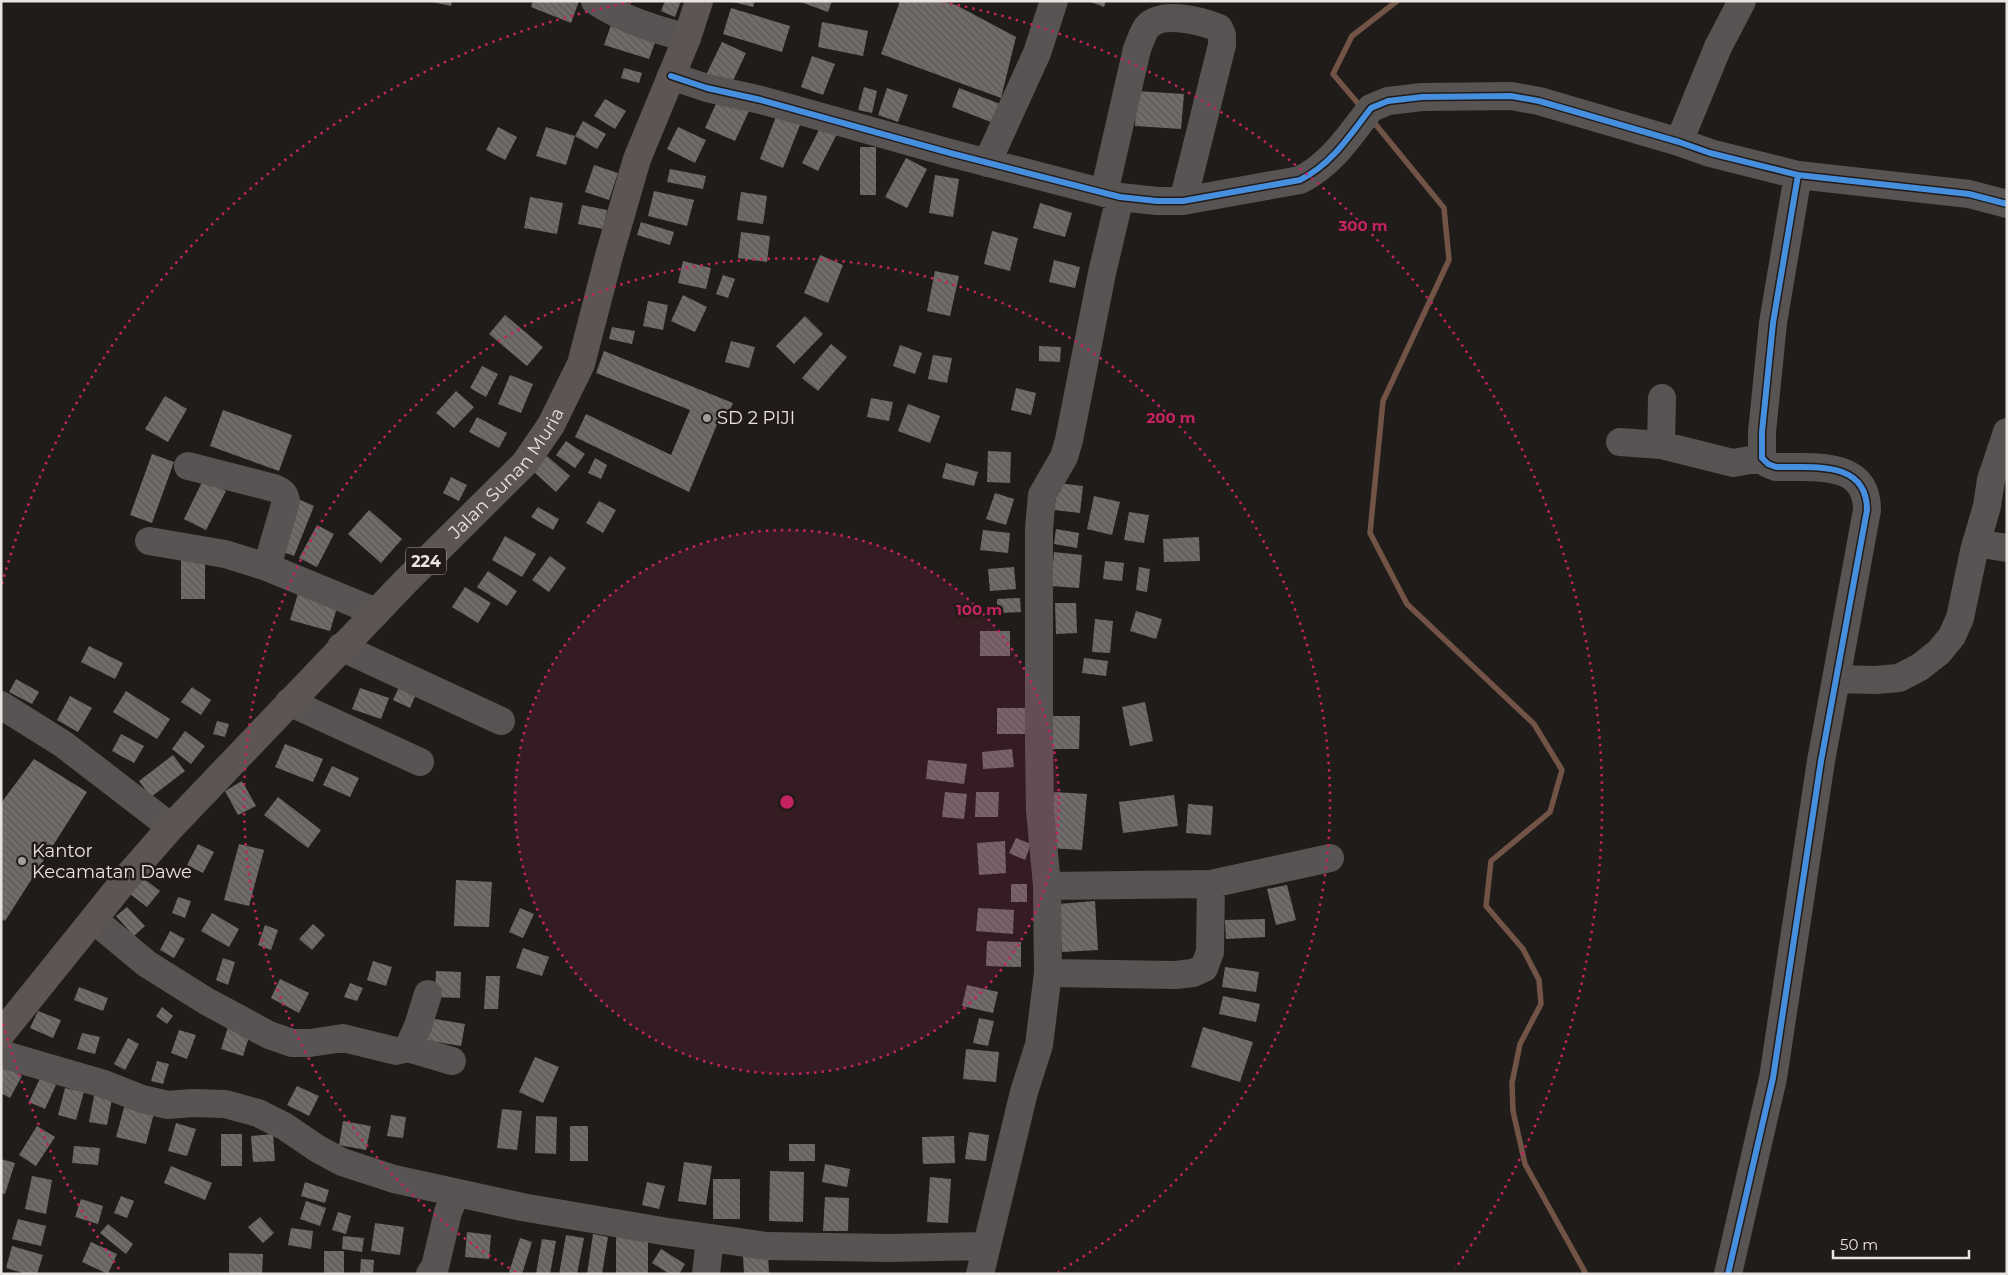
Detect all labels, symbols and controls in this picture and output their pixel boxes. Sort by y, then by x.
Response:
text: 300 m [1337,216,1388,235]
street label: Jalan Sunan Muria [443,404,569,544]
place label: SD 2 PIJI [717,407,795,429]
text: 200 m [1146,408,1196,427]
marker: SD 2 PIJI [701,412,713,424]
road number: 224 [406,548,446,574]
text: 100 m [956,600,1002,619]
centre of rings [778,793,796,811]
place label: Kantor Kecamatan Dawe [32,840,192,883]
marker: Kantor Kecamatan Dawe [16,855,28,867]
scale bar [1833,1228,1969,1260]
text: 50 m [1840,1235,1878,1254]

